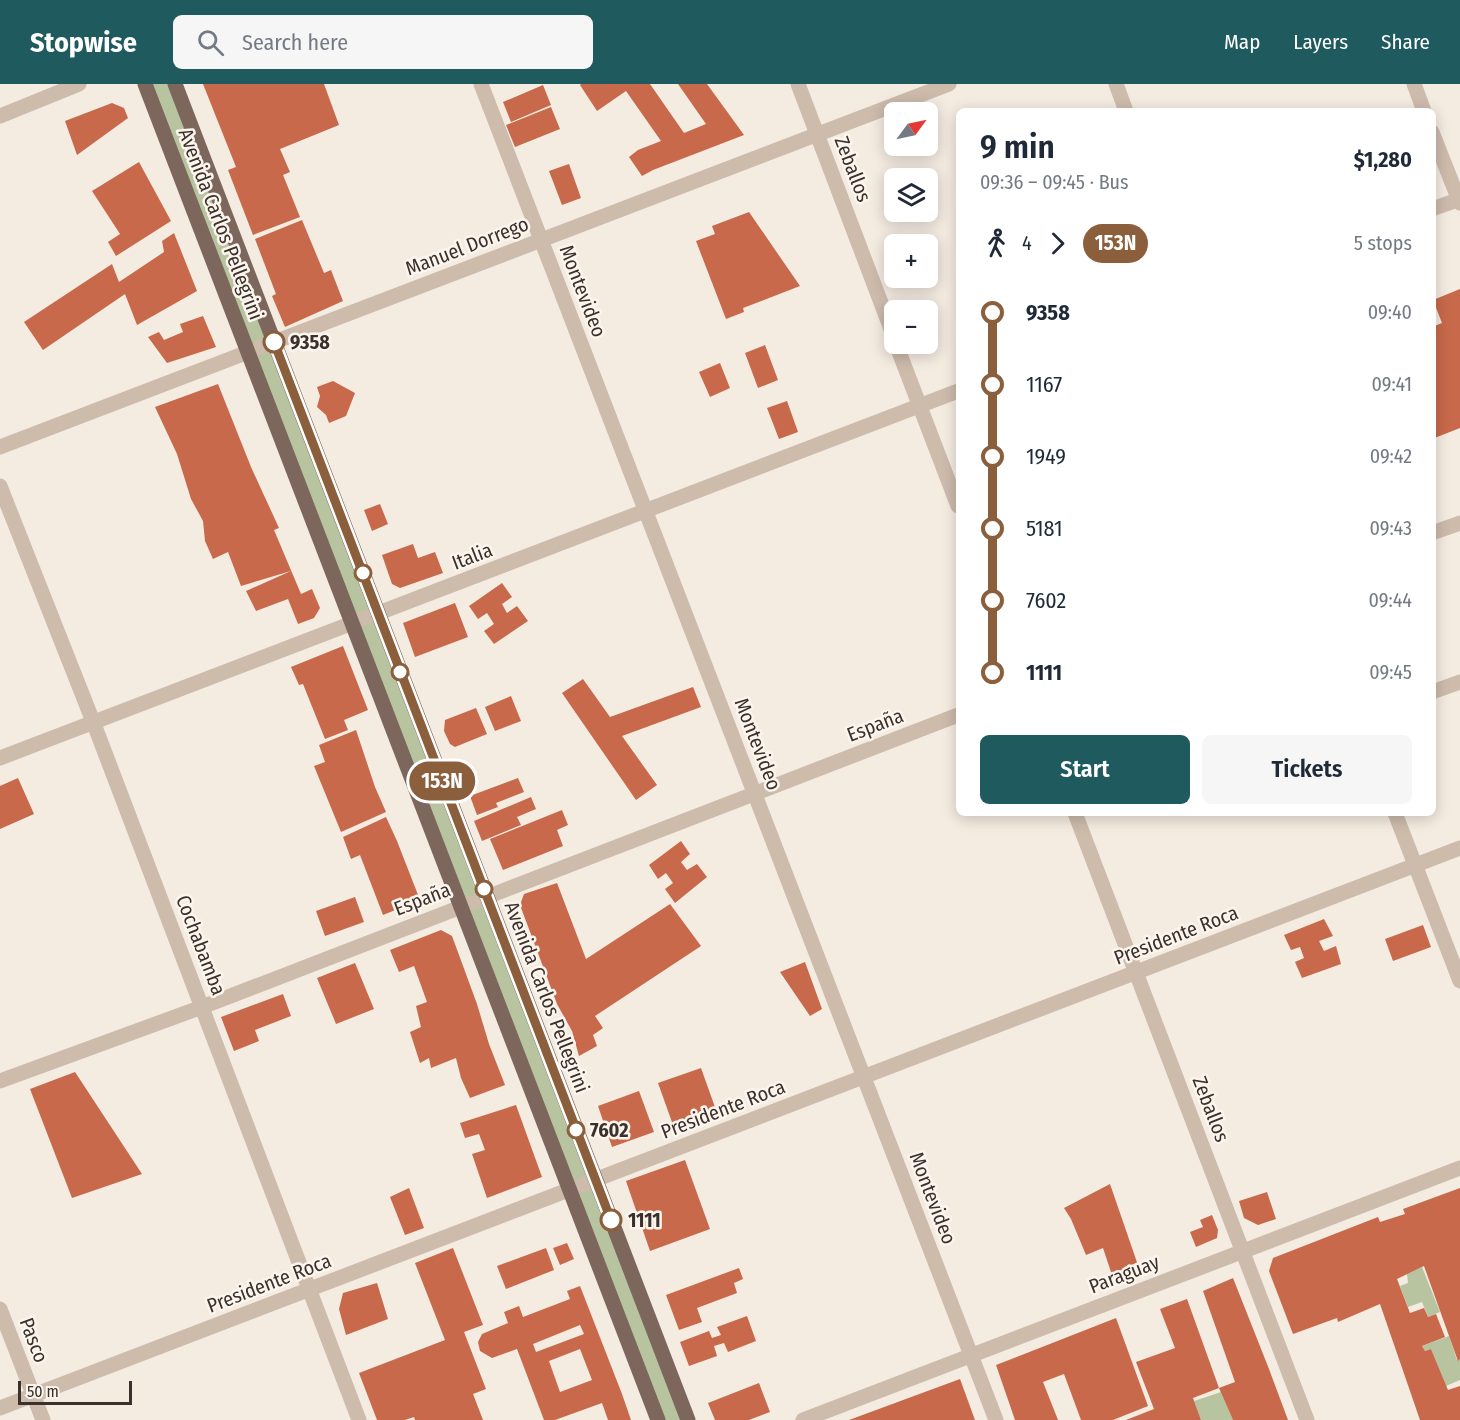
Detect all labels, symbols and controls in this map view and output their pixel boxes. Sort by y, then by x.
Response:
search box [173,15,593,69]
text: Stopwise [30,26,137,59]
icon: search [194,26,227,59]
text: Search here [242,29,348,56]
text: Map [1224,29,1260,55]
text: Layers [1293,29,1348,55]
text: Share [1381,29,1430,55]
north arrow [884,102,938,156]
map controls [884,102,938,354]
street label: Avenida Carlos Pellegrini [173,125,269,323]
text: 9 min [980,127,1055,167]
street label: Zeballos [830,133,876,205]
text: $1,280 [1354,146,1412,173]
button: layers [884,168,938,222]
text: 09:36 – 09:45 · Bus [980,170,1129,194]
street label: Manuel Dorrego [402,212,532,280]
icon: walk [980,227,1013,260]
icon: forward [1041,227,1074,260]
text: 153N [1095,230,1136,256]
text: 4 [1022,231,1032,255]
text: 5 stops [1354,231,1412,255]
button: + [884,234,938,288]
street label: Montevideo [555,242,611,340]
text: 9358 [1026,299,1070,326]
button: − [884,300,938,354]
text: 09:40 [1368,300,1412,324]
place label: 9358 [290,330,330,354]
marker: 9358 [263,331,285,353]
text: 1167 [1026,371,1062,398]
text: 09:41 [1371,372,1412,396]
text: 1949 [1026,443,1066,470]
text: 09:42 [1370,444,1412,468]
text: 5181 [1026,515,1063,542]
text: 09:43 [1369,516,1412,540]
street label: Italia [448,537,496,575]
unlabelled marker [354,564,372,582]
text: 7602 [1026,587,1066,614]
text: 09:44 [1369,588,1412,612]
text: 1111 [1026,659,1062,686]
text: 09:45 [1369,660,1412,684]
unlabelled marker [391,663,409,681]
street label: Montevideo [730,695,786,793]
street label: España [843,703,907,747]
button: Start [980,735,1190,804]
button: Tickets [1202,735,1412,804]
line badge: 153N [400,762,484,800]
text: 153N [421,768,463,794]
street label: España [390,877,454,921]
unlabelled marker [475,880,493,898]
street label: Cochabamba [171,892,231,998]
street label: Avenida Carlos Pellegrini [499,898,595,1096]
street label: Presidente Roca [1110,900,1242,970]
street label: Zeballos [1188,1073,1234,1145]
street label: Presidente Roca [657,1074,789,1144]
place label: 7602 [590,1118,629,1142]
marker: 7602 [567,1121,585,1139]
street label: Montevideo [905,1149,961,1247]
place label: 1111 [628,1208,661,1232]
marker: 1111 [600,1209,622,1231]
street label: Presidente Roca [203,1248,335,1318]
street label: Paraguay [1085,1250,1163,1298]
street label: Pasco [14,1314,54,1366]
scale bar [18,1378,132,1406]
text: 50 m [27,1382,59,1401]

